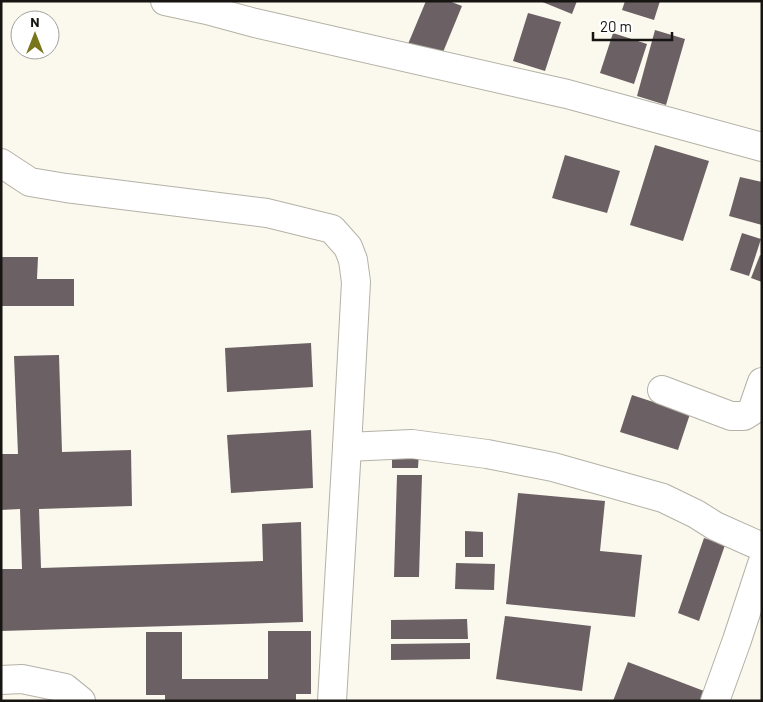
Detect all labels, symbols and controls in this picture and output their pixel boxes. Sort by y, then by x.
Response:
north arrow [10,10,60,60]
scale bar [593,10,672,42]
text: N [30,13,40,30]
text: 20 m [600,17,632,35]

